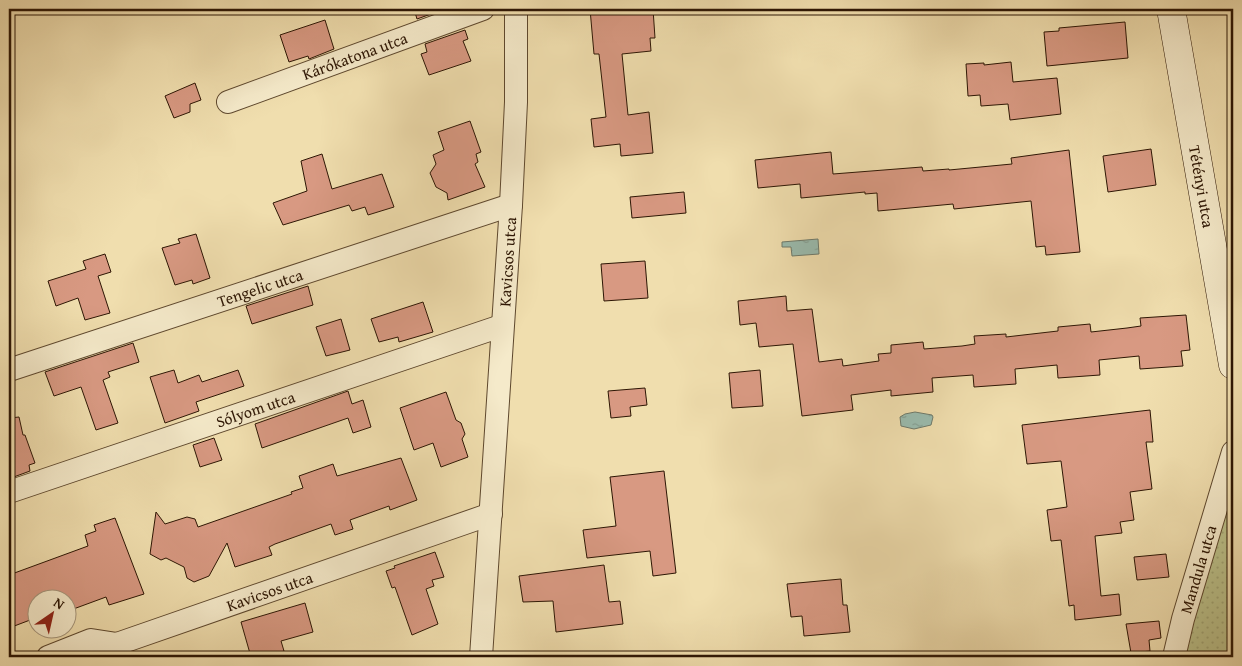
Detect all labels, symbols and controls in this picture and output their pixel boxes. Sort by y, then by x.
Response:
street label: Kárókatona utca [299,25,411,86]
street label: Tétényi utca [1183,143,1221,230]
street label: Kavicsos utca [492,216,522,307]
street label: Tengelic utca [214,262,306,313]
street label: Sólyom utca [213,384,298,433]
street label: Mandula utca [1173,522,1223,616]
street label: Kavicsos utca [223,565,316,617]
north arrow [28,588,78,638]
text: N [50,592,69,614]

